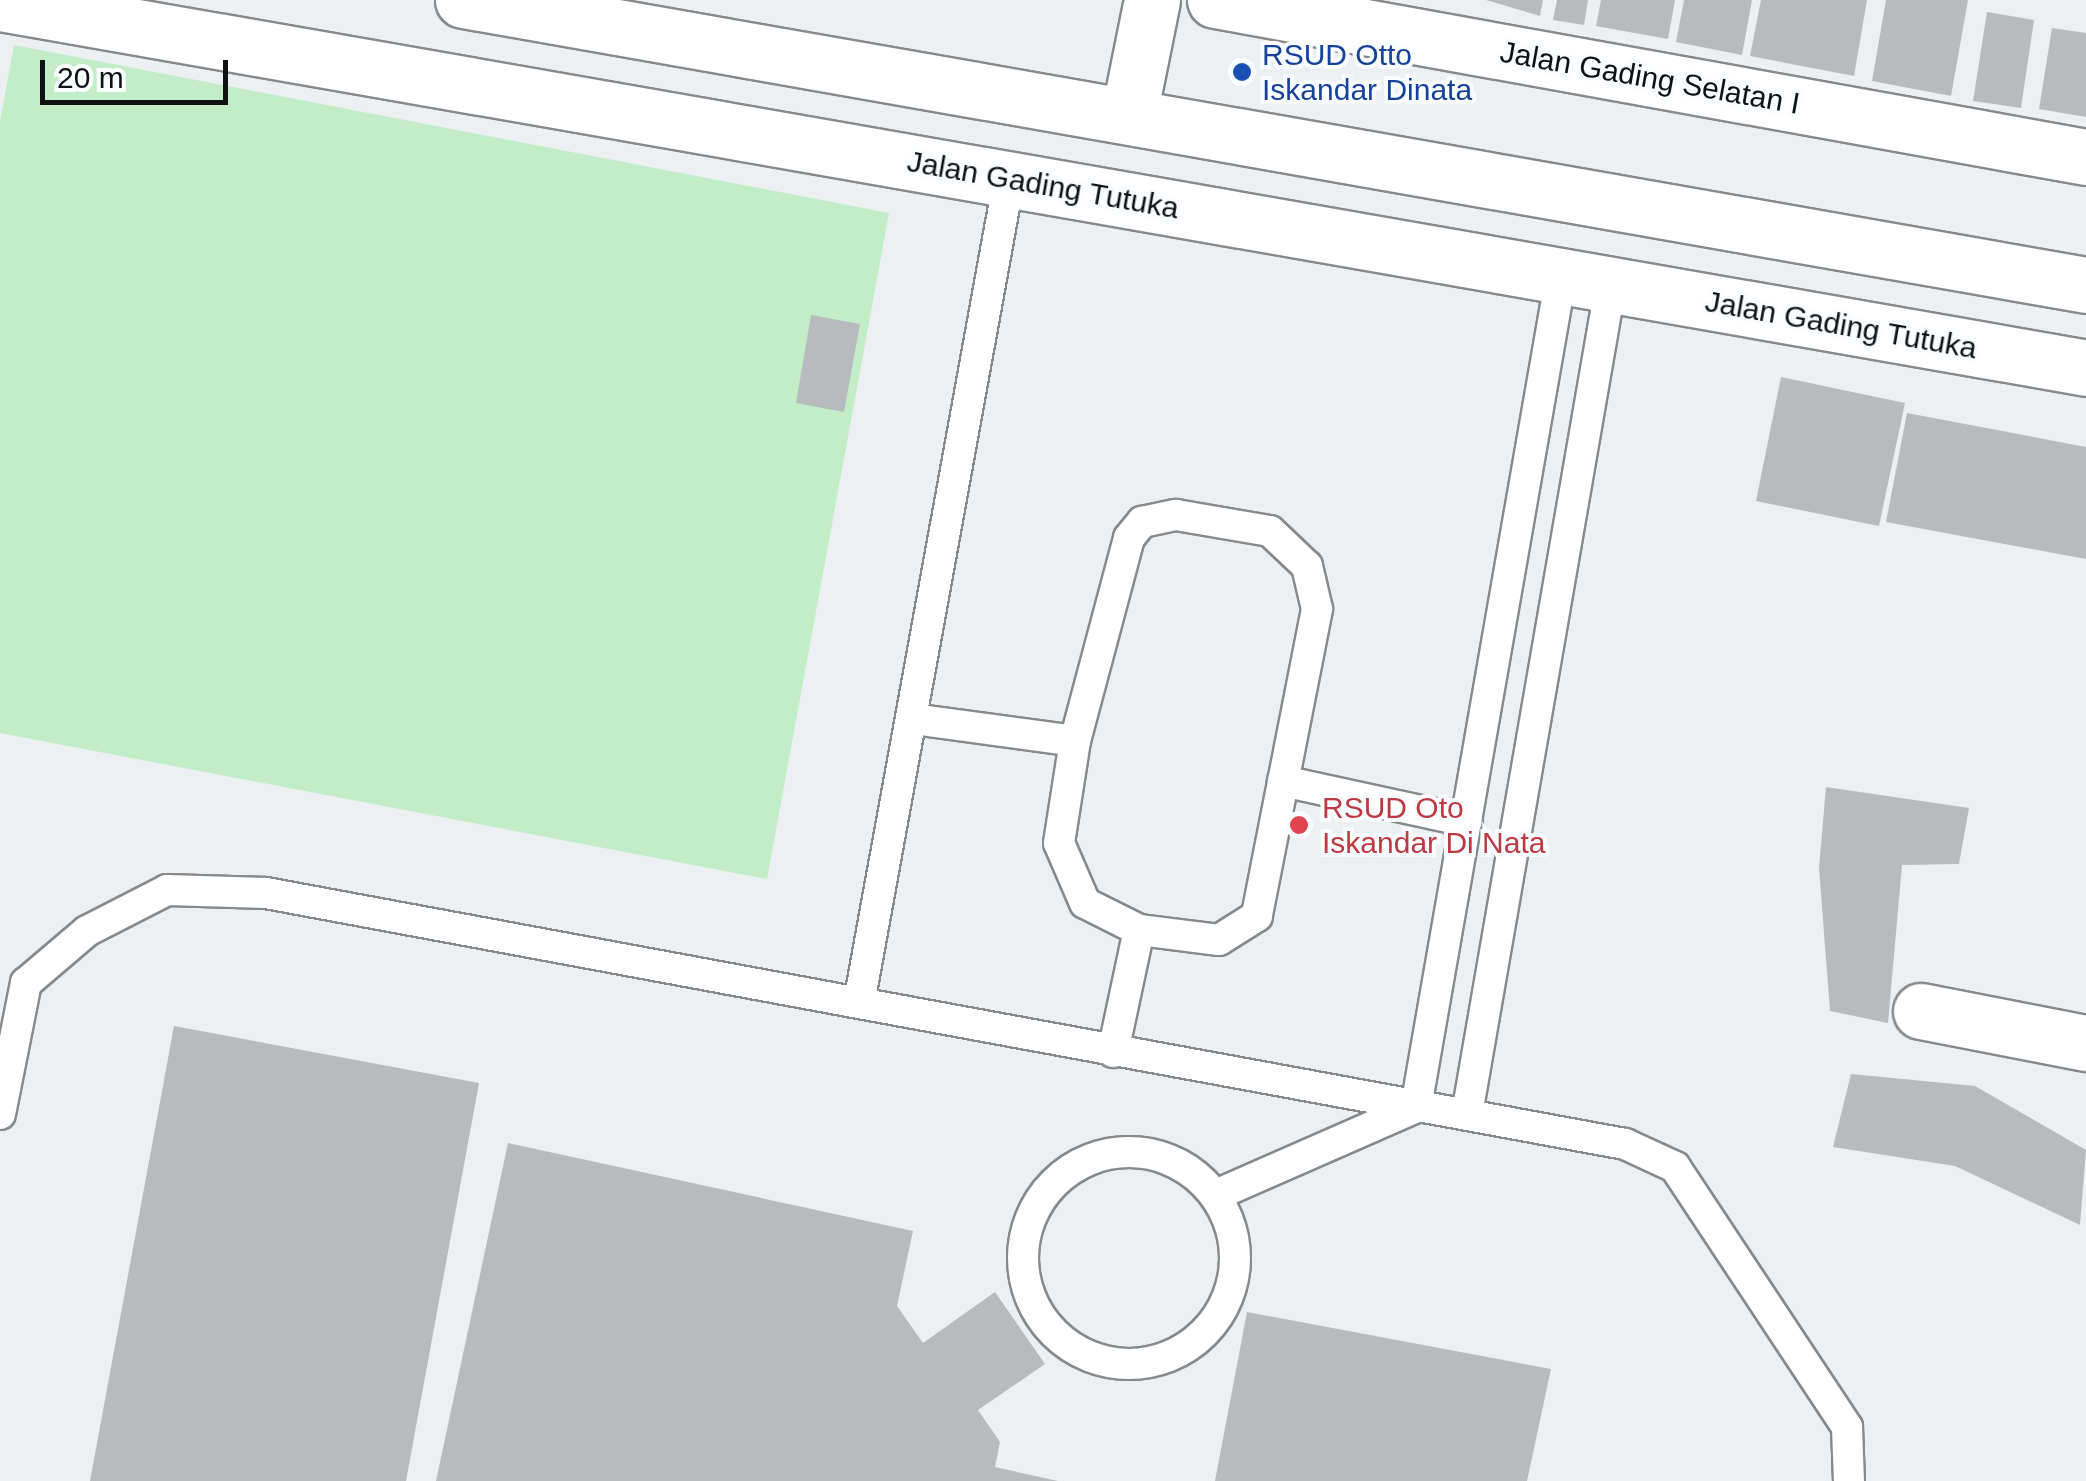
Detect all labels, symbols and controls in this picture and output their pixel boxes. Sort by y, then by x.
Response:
street label: Jalan Gading Selatan I [1497,34,1803,122]
place label: RSUD Otto Iskandar Dinata [1262,37,1472,108]
scale bar [45,40,232,102]
text: 20 m [57,61,124,94]
marker: RSUD Otto Iskandar Dinata [1231,61,1253,83]
street label: Jalan Gading Tutuka [904,143,1182,227]
street label: Jalan Gading Tutuka [1702,283,1980,367]
place label: RSUD Oto Iskandar Di Nata [1322,790,1545,860]
marker: RSUD Oto Iskandar Di Nata [1286,812,1312,838]

